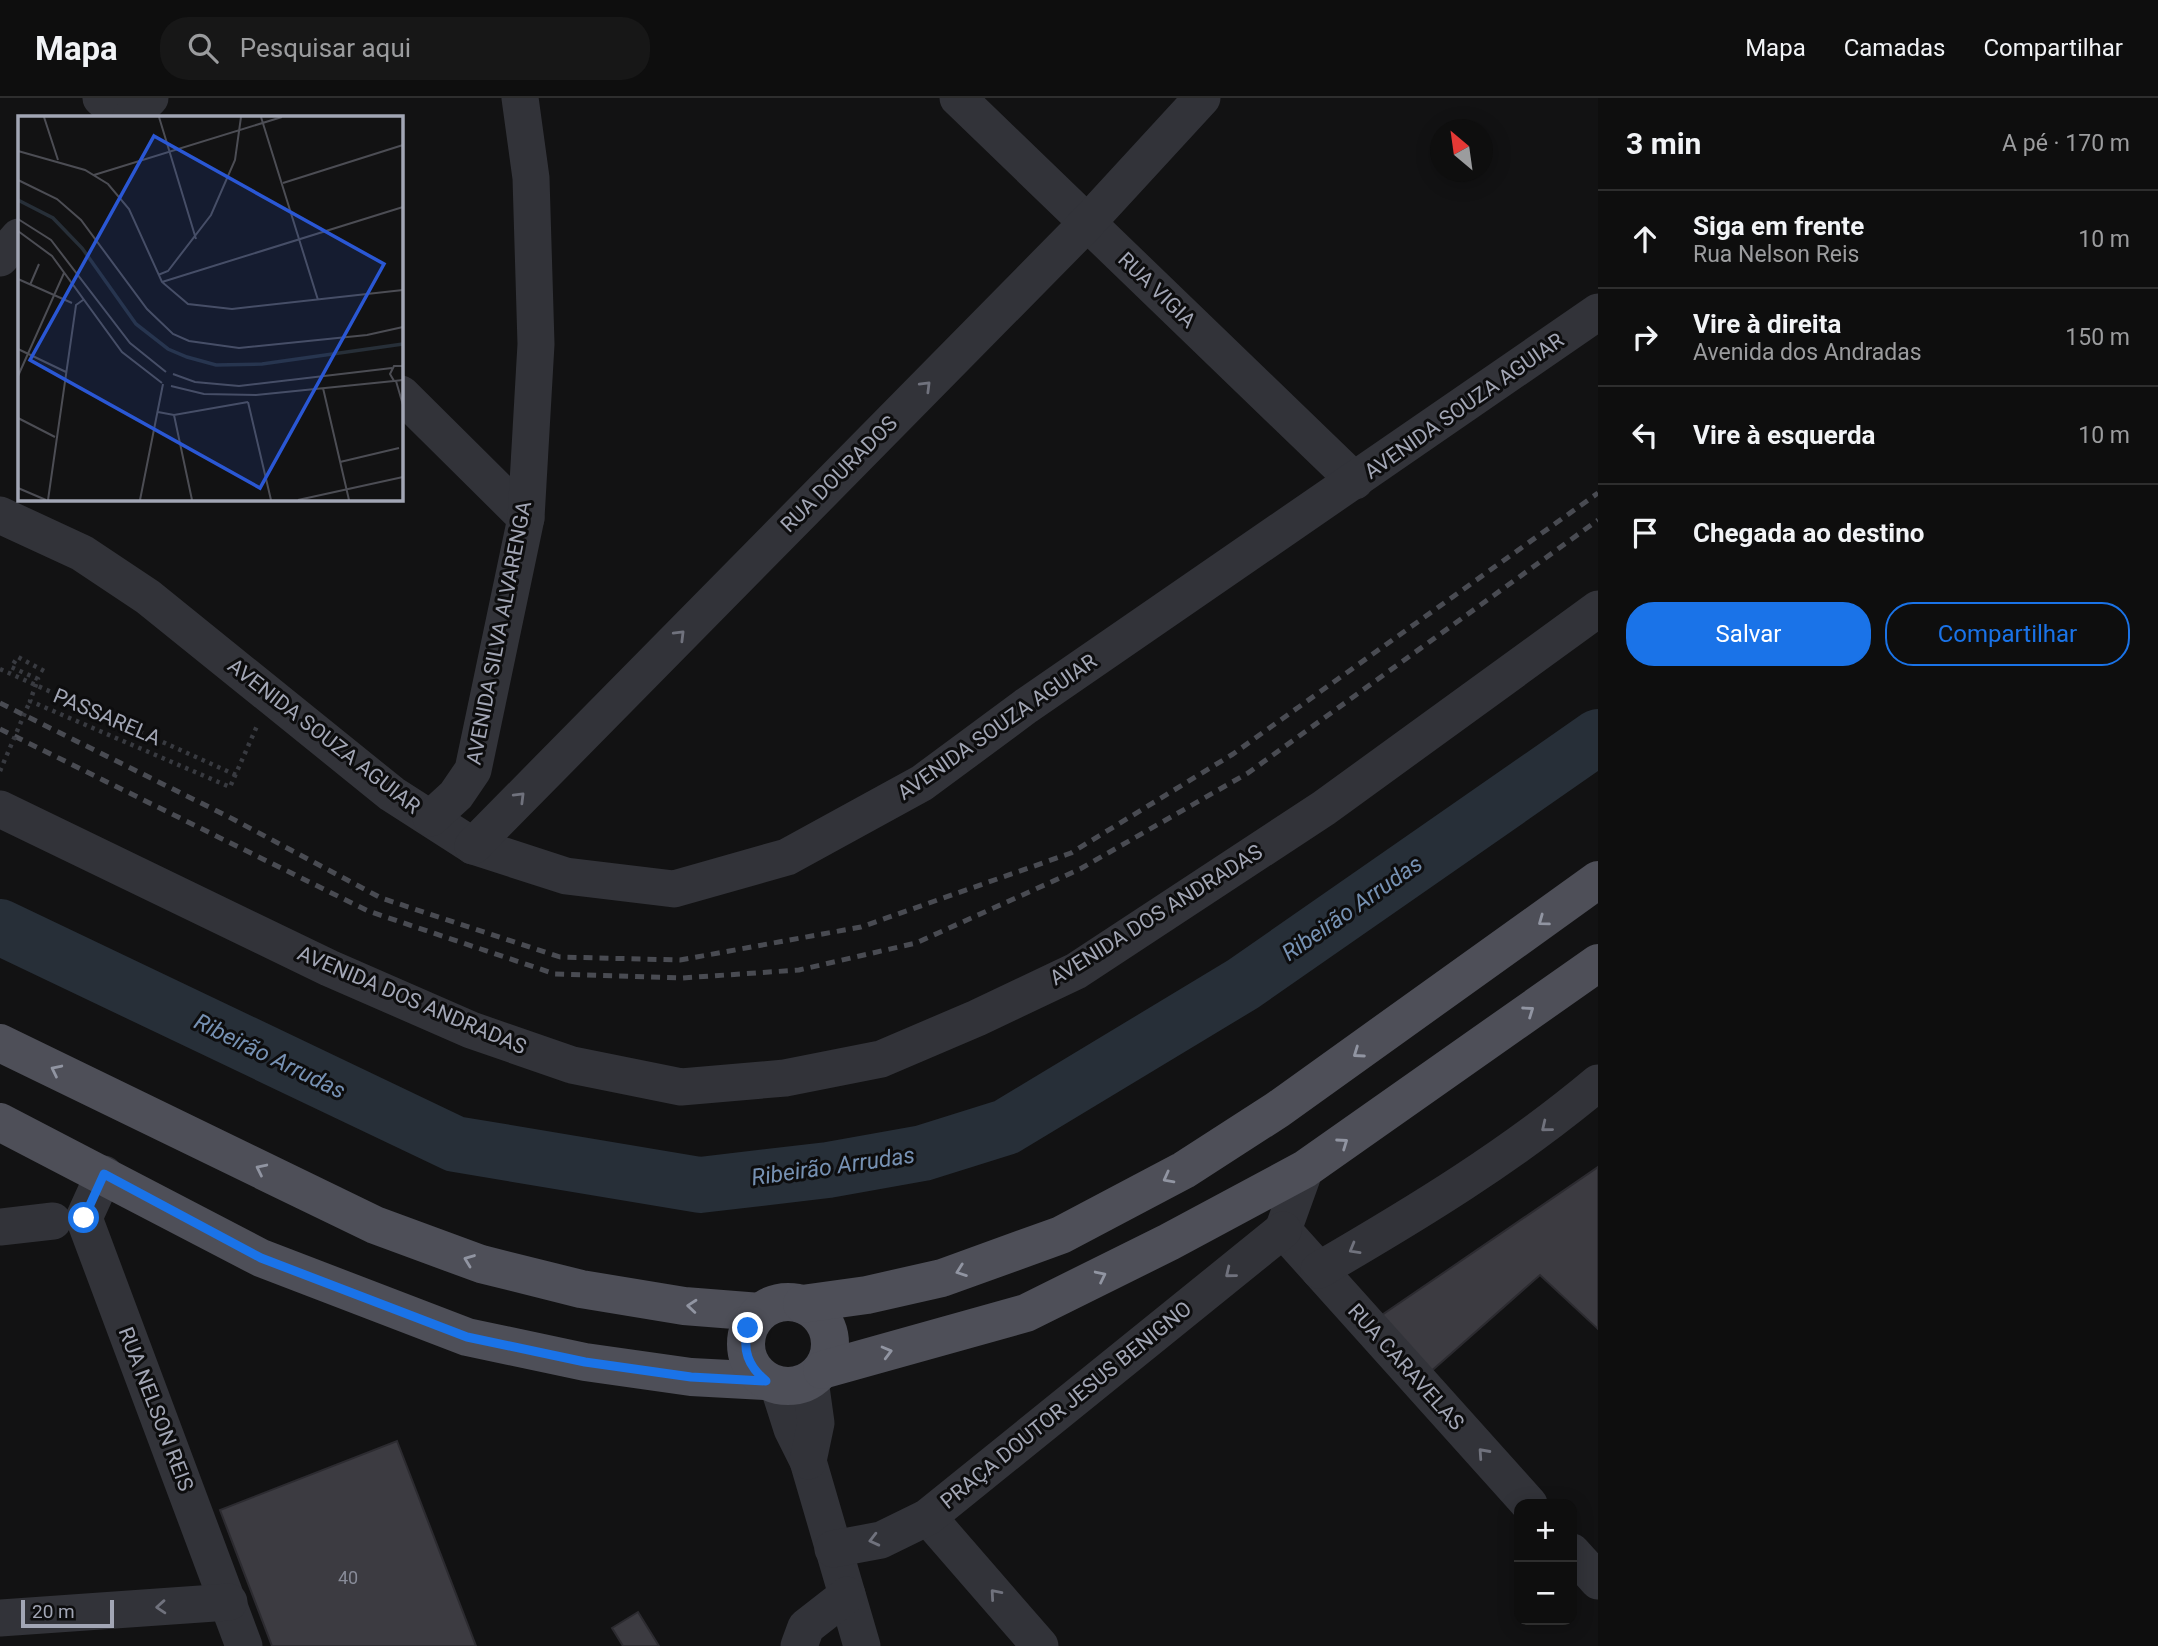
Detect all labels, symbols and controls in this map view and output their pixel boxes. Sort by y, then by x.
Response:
search box [160,17,650,80]
text: Mapa [35,29,118,68]
icon: search [184,29,222,67]
text: Pesquisar aqui [240,33,411,63]
text: Mapa [1745,34,1806,62]
text: Camadas [1844,34,1945,62]
text: Compartilhar [1983,34,2123,62]
inset map [18,116,402,500]
north arrow [1430,119,1493,182]
text: 3 min [1626,126,1701,161]
text: A pé · 170 m [2002,130,2130,157]
text: Siga em frente [1693,211,1864,241]
icon: ahead [1626,220,1664,258]
text: 10 m [2078,226,2130,253]
text: Rua Nelson Reis [1693,241,1860,268]
street label: RUA VIGIA [1113,247,1201,333]
text: Vire à direita [1693,309,1841,339]
icon: right [1626,318,1664,356]
text: 150 m [2065,324,2130,351]
street label: AVENIDA SOUZA AGUIAR [1360,328,1568,484]
text: Avenida dos Andradas [1693,339,1922,366]
one-way arrow [918,382,930,394]
street label: RUA DOURADOS [776,411,902,537]
icon: left [1626,416,1664,454]
text: Vire à esquerda [1693,420,1876,450]
text: 10 m [2078,422,2130,449]
street label: AVENIDA SILVA ALVARENGA [462,499,536,767]
icon: arrive [1626,514,1664,552]
text: Chegada ao destino [1693,518,1924,548]
button: Salvar [1626,602,1871,666]
button: Compartilhar [1885,602,2130,666]
one-way arrow [672,630,685,643]
street label: AVENIDA SOUZA AGUIAR [893,649,1101,805]
street label: AVENIDA SOUZA AGUIAR [223,653,425,819]
street label: PASSARELA [50,684,165,750]
one-way arrow [512,792,525,805]
street label: AVENIDA DOS ANDRADAS [1045,840,1267,990]
water label: Ribeirão Arrudas [1277,850,1428,967]
one-way arrow [1538,913,1551,925]
street label: AVENIDA DOS ANDRADAS [294,941,530,1059]
one-way arrow [1521,1007,1534,1019]
water label: Ribeirão Arrudas [190,1008,350,1105]
one-way arrow [1353,1045,1366,1057]
one-way arrow [51,1064,63,1078]
one-way arrow [1541,1119,1554,1131]
one-way arrow [1335,1138,1348,1151]
water label: Ribeirão Arrudas [750,1142,917,1191]
one-way arrow [256,1164,268,1178]
one-way arrow [1163,1170,1175,1184]
route start [68,1202,99,1233]
one-way arrow [1349,1241,1362,1254]
one-way arrow [464,1255,476,1269]
one-way arrow [956,1263,968,1277]
one-way arrow [1226,1264,1238,1277]
one-way arrow [1094,1270,1106,1284]
street label: PRAÇA DOUTOR JESUS BENIGNO [936,1296,1196,1514]
one-way arrow [686,1299,697,1314]
street label: RUA CARAVELAS [1343,1299,1469,1435]
route end [732,1312,763,1343]
street label: RUA NELSON REIS [114,1324,198,1494]
one-way arrow [881,1345,893,1360]
one-way arrow [1479,1449,1492,1462]
map controls [1514,1499,1577,1625]
button: + [1514,1499,1577,1562]
one-way arrow [868,1532,880,1546]
button: − [1514,1562,1577,1625]
house number: 40 [338,1567,358,1588]
one-way arrow [991,1590,1003,1603]
scale bar [21,1597,114,1629]
one-way arrow [155,1599,166,1614]
text: 20 m [32,1600,75,1623]

